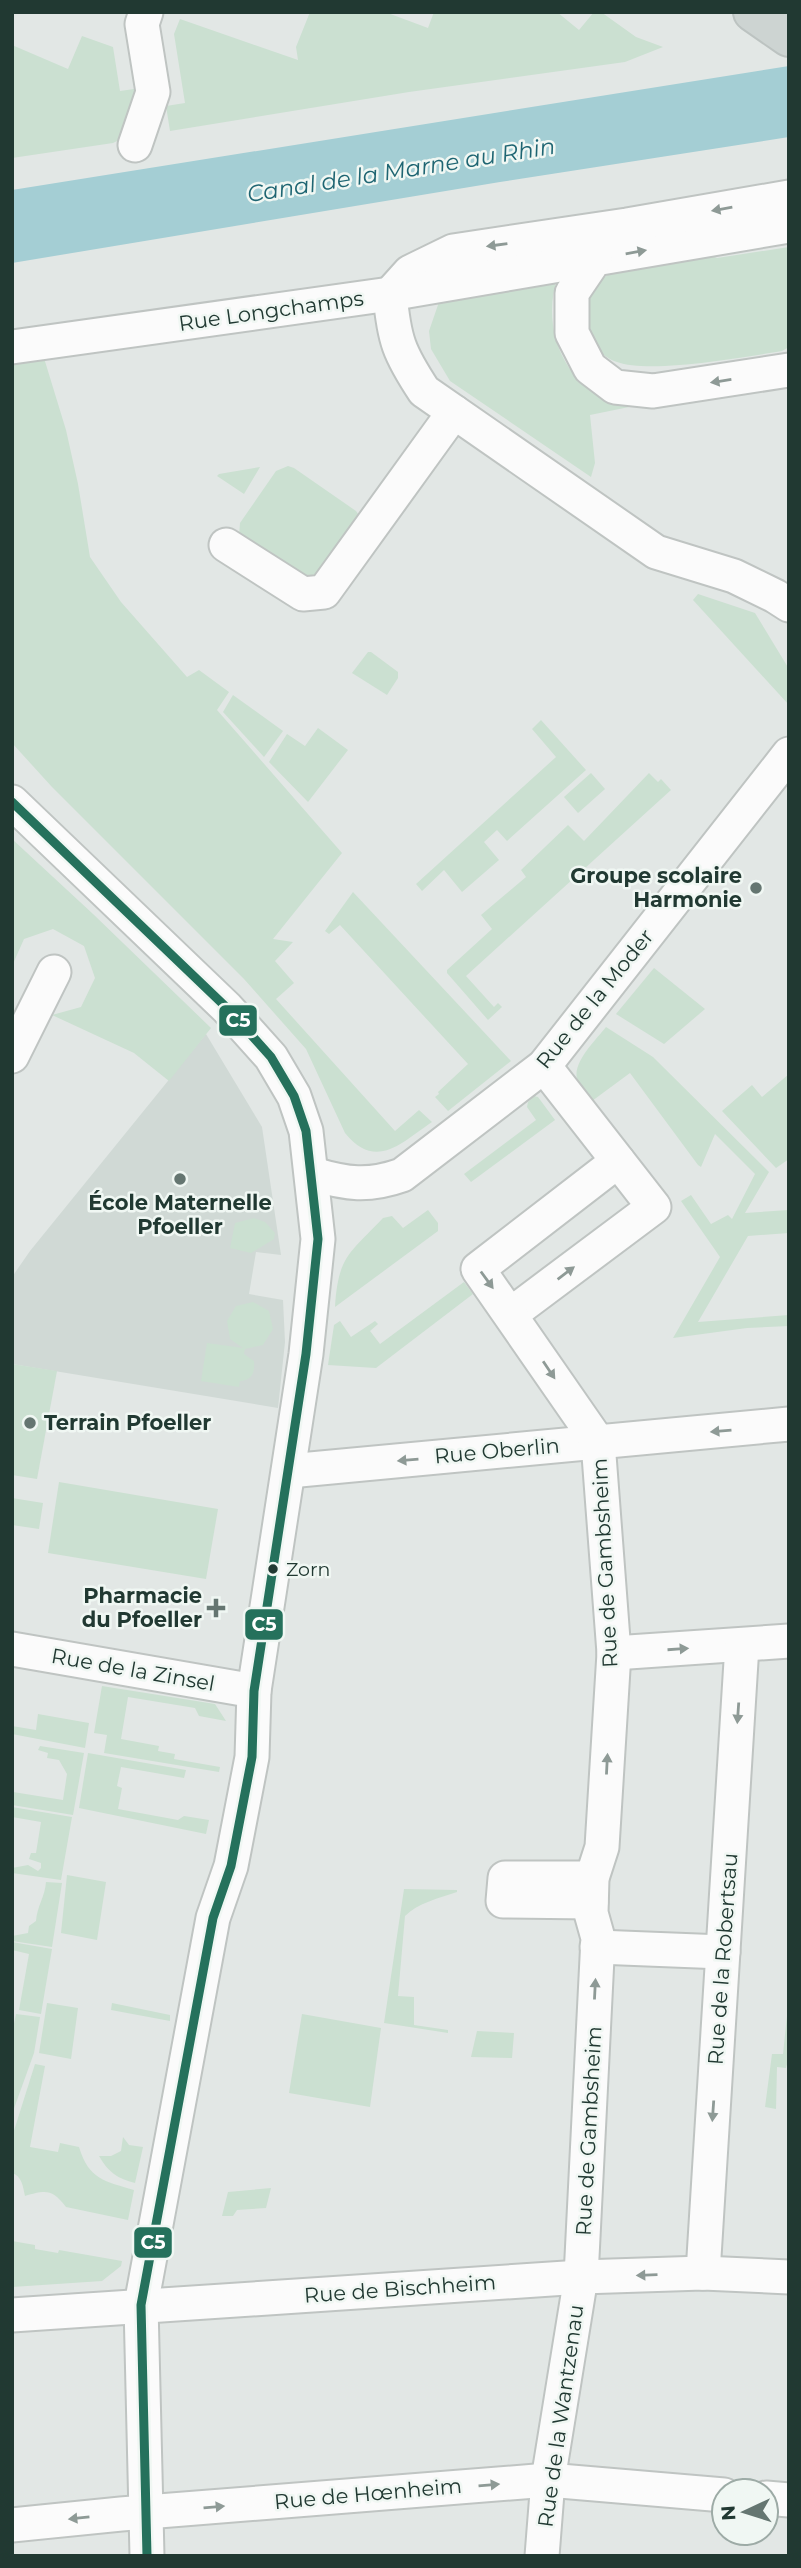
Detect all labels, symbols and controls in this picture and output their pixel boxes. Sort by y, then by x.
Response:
water label: Canal de la Marne au Rhin [245,132,557,208]
one-way arrow [710,204,732,215]
one-way arrow [486,239,508,250]
one-way arrow [625,246,647,257]
street label: Rue Longchamps [177,285,365,336]
one-way arrow [710,376,732,387]
place label: Groupe scolaire Harmonie [570,863,742,912]
marker: Groupe scolaire Harmonie [748,880,764,896]
street label: Rue de la Moder [531,924,658,1073]
line badge: C5 [218,1004,258,1037]
text: C5 [226,1009,250,1032]
marker: École Maternelle Pfoeller [172,1171,188,1187]
place label: École Maternelle Pfoeller [88,1190,272,1239]
one-way arrow [556,1266,575,1280]
one-way arrow [480,1271,494,1289]
one-way arrow [542,1361,556,1379]
place label: Terrain Pfoeller [44,1410,211,1435]
marker: Terrain Pfoeller [22,1415,38,1431]
one-way arrow [710,1425,732,1436]
street label: Rue Oberlin [433,1433,561,1468]
one-way arrow [396,1454,418,1465]
street label: Rue de Gambsheim [587,1457,622,1669]
place label: Zorn [286,1558,330,1581]
marker: Zorn [266,1562,280,1576]
place label: Pharmacie du Pfoeller [82,1583,202,1632]
marker: Pharmacie du Pfoeller [208,1600,224,1616]
line badge: C5 [244,1608,284,1641]
text: C5 [252,1613,276,1636]
street label: Rue de la Zinsel [49,1643,217,1696]
one-way arrow [667,1643,689,1654]
one-way arrow [732,1702,743,1724]
one-way arrow [602,1753,613,1775]
street label: Rue de la Robertsau [703,1852,742,2066]
one-way arrow [590,1977,601,1999]
street label: Rue de Gambsheim [571,2025,606,2237]
one-way arrow [707,2101,718,2123]
line badge: C5 [133,2226,173,2259]
text: C5 [141,2231,165,2254]
street label: Rue de Bischheim [303,2269,497,2308]
one-way arrow [636,2269,658,2281]
street label: Rue de la Wantzenau [532,2303,589,2529]
street label: Rue de Hœnheim [273,2473,463,2514]
north arrow [710,2477,780,2547]
one-way arrow [478,2479,500,2490]
one-way arrow [203,2501,225,2512]
text: N [717,2505,741,2522]
one-way arrow [68,2513,90,2524]

